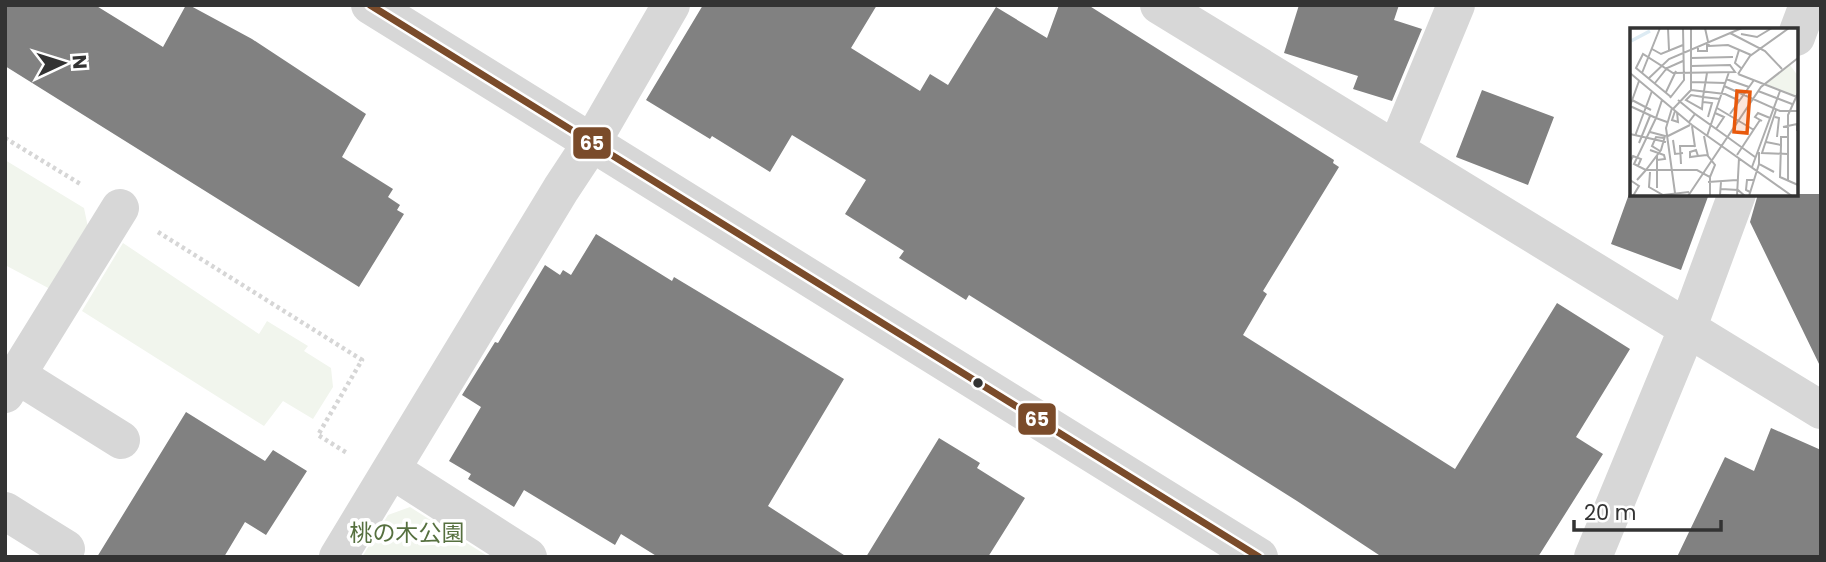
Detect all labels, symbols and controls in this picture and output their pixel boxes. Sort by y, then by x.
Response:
north arrow [28,28,98,98]
inset map [1630,28,1798,196]
text: N [65,54,93,70]
line badge: 65 [572,126,612,160]
text: 65 [580,130,604,157]
unlabelled marker [971,376,985,390]
line badge: 65 [1017,402,1057,436]
text: 65 [1025,406,1049,433]
scale bar [1574,489,1721,532]
text: 20 m [1584,498,1637,527]
park label: 桃の木公園 [350,517,465,549]

